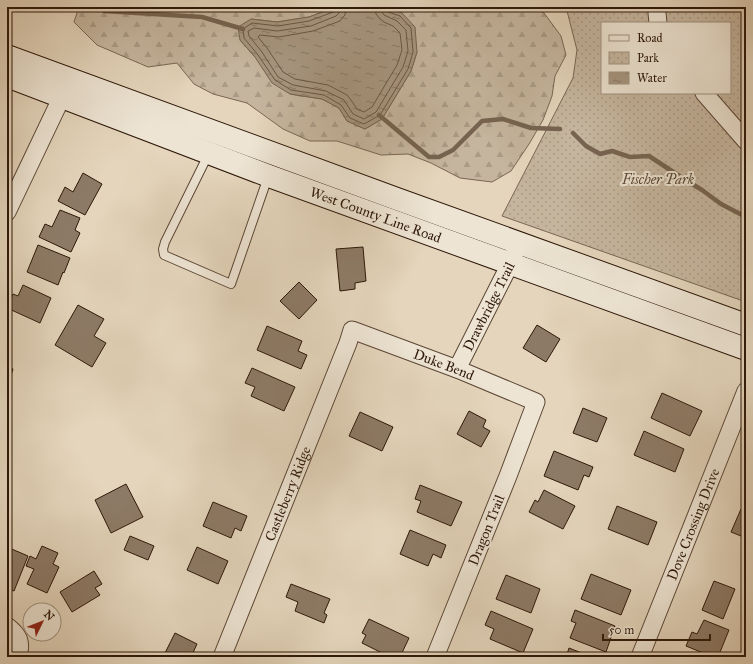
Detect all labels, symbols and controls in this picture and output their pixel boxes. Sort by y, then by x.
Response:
legend [601,22,731,94]
text: Road [637,31,663,45]
text: Park [637,51,659,65]
text: Water [637,71,667,85]
park label: Fischer Park [621,171,695,188]
street label: West County Line Road [308,184,444,247]
street label: Drawbridge Trail [459,259,519,354]
street label: Duke Bend [411,346,477,384]
street label: Castleberry Ridge [261,444,315,544]
street label: Dove Crossing Drive [663,466,723,583]
street label: Dragon Trail [465,492,508,568]
north arrow [22,602,62,642]
text: N [41,608,57,624]
scale bar [603,616,710,642]
text: 50 m [609,623,634,637]

